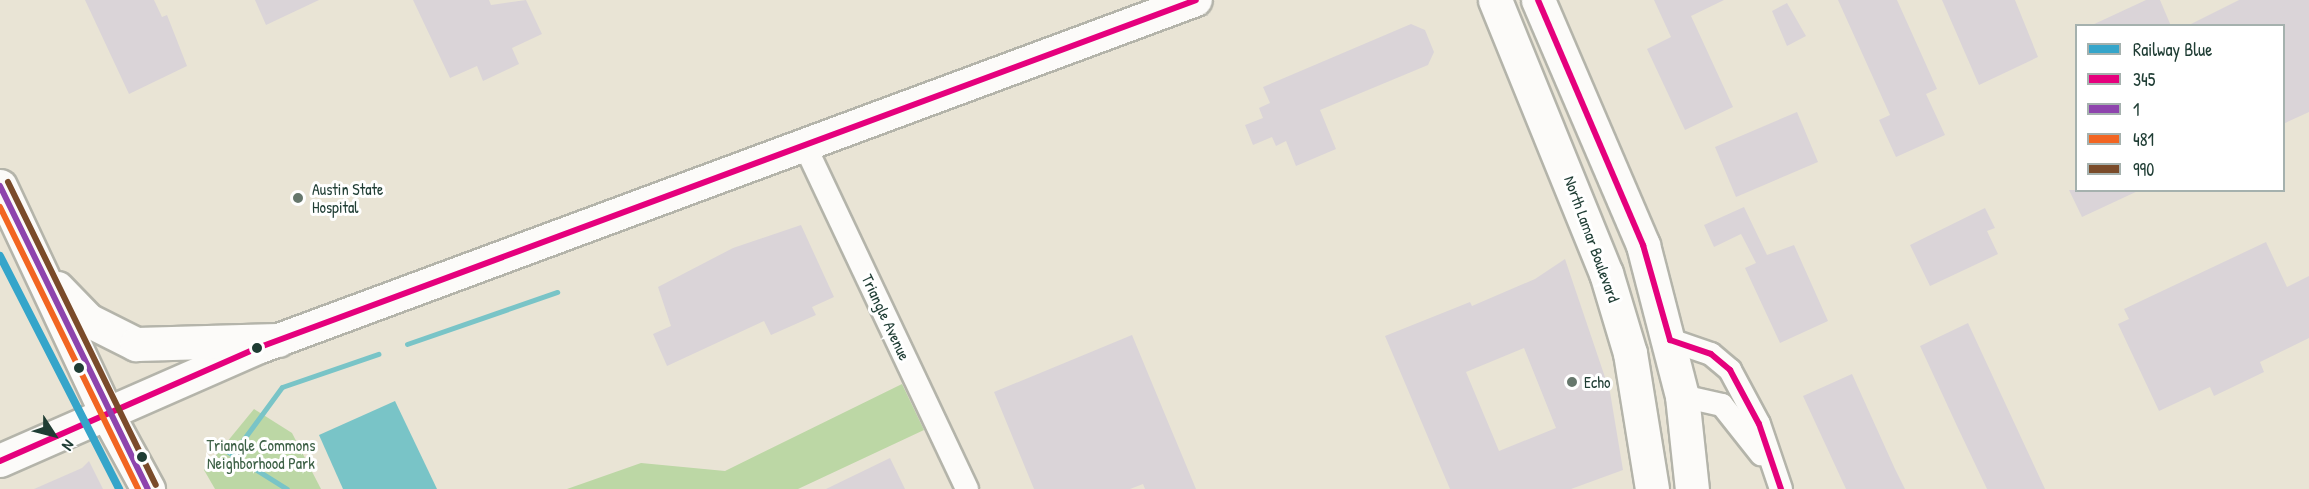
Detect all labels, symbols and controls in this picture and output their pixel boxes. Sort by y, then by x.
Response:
legend [2075,24,2285,192]
text: Railway Blue [2133,37,2212,62]
text: 345 [2133,67,2155,92]
text: 1 [2133,97,2140,122]
text: 481 [2133,127,2154,152]
text: 990 [2133,157,2154,182]
street label: North Lamar Boulevard [1560,173,1624,305]
place label: Austin State Hospital [312,179,383,217]
marker: Austin State Hospital [289,189,307,207]
street label: Triangle Avenue [858,271,914,363]
unlabelled marker [251,342,263,354]
unlabelled marker [73,362,85,374]
place label: Echo [1584,372,1610,392]
marker: Echo [1565,375,1579,389]
north arrow [24,405,84,465]
park label: Triangle Commons Neighborhood Park [207,435,315,473]
text: N [57,436,80,455]
unlabelled marker [136,451,148,463]

